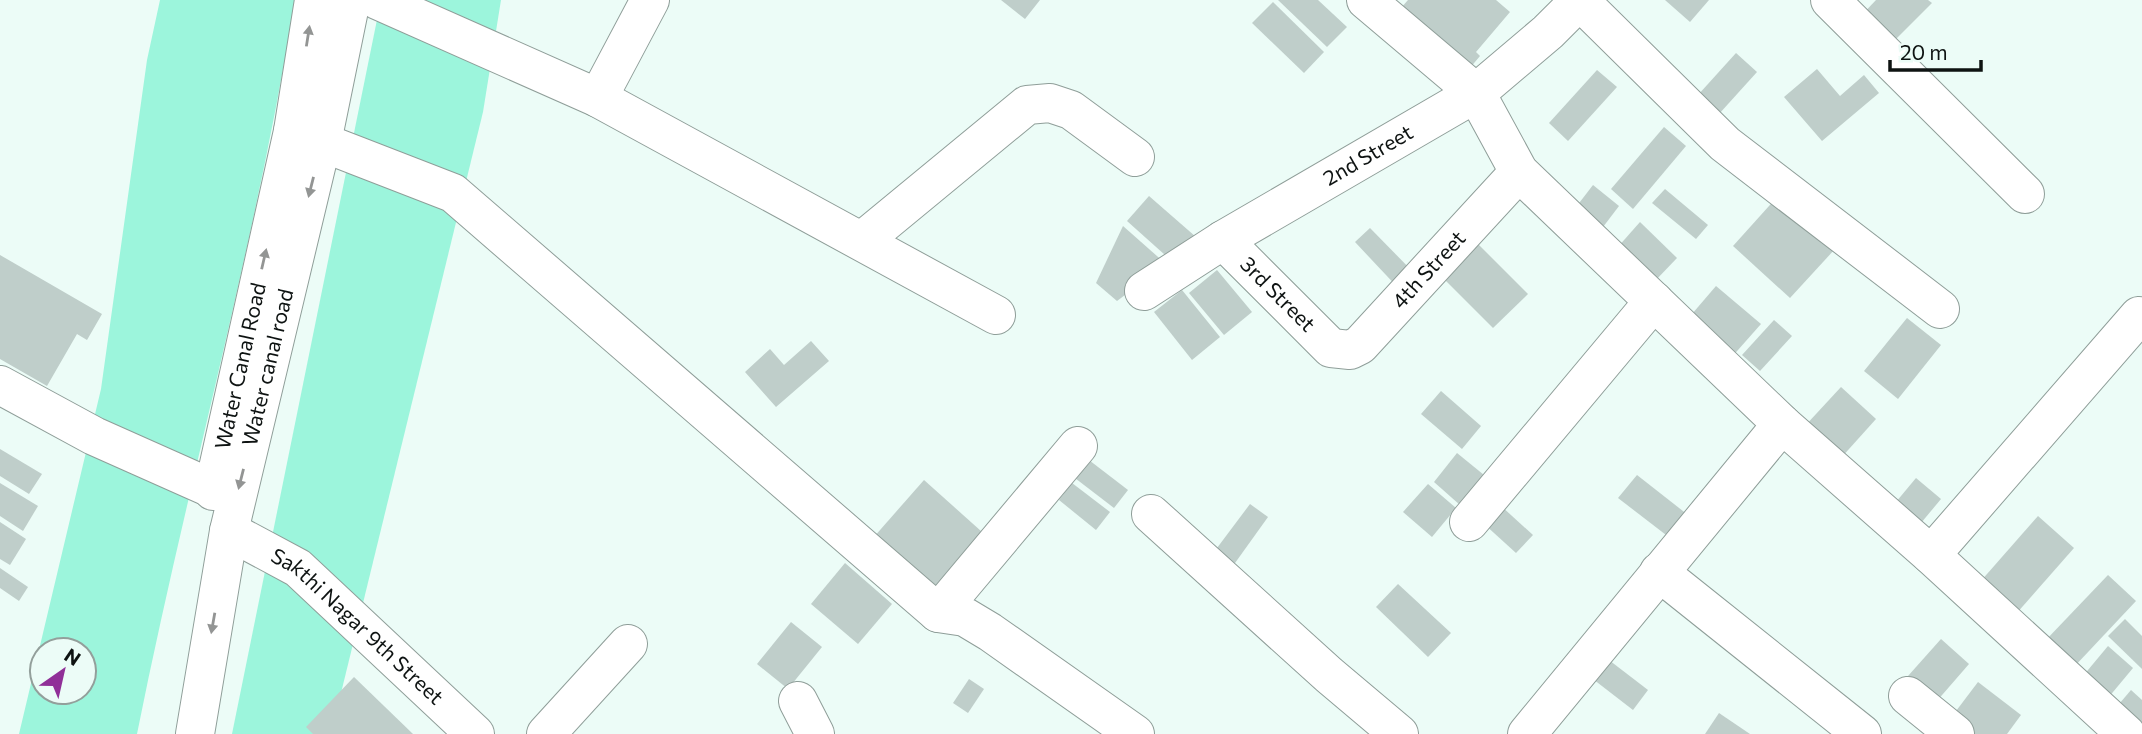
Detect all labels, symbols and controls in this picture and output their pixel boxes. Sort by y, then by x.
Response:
one-way arrow [303,25,314,47]
scale bar [1890,28,1981,72]
text: 20 m [1900,39,1948,64]
street label: 2nd Street [1318,119,1417,190]
one-way arrow [306,176,317,198]
street label: 4th Street [1386,225,1470,313]
one-way arrow [258,248,269,270]
street label: 3rd Street [1236,251,1321,336]
street label: Water Canal Road [209,280,270,451]
street label: Water canal road [236,286,297,448]
one-way arrow [235,468,246,490]
street label: Sakthi Nagar 9th Street [267,542,449,709]
one-way arrow [207,612,218,634]
north arrow [28,636,98,706]
text: N [60,643,85,670]

